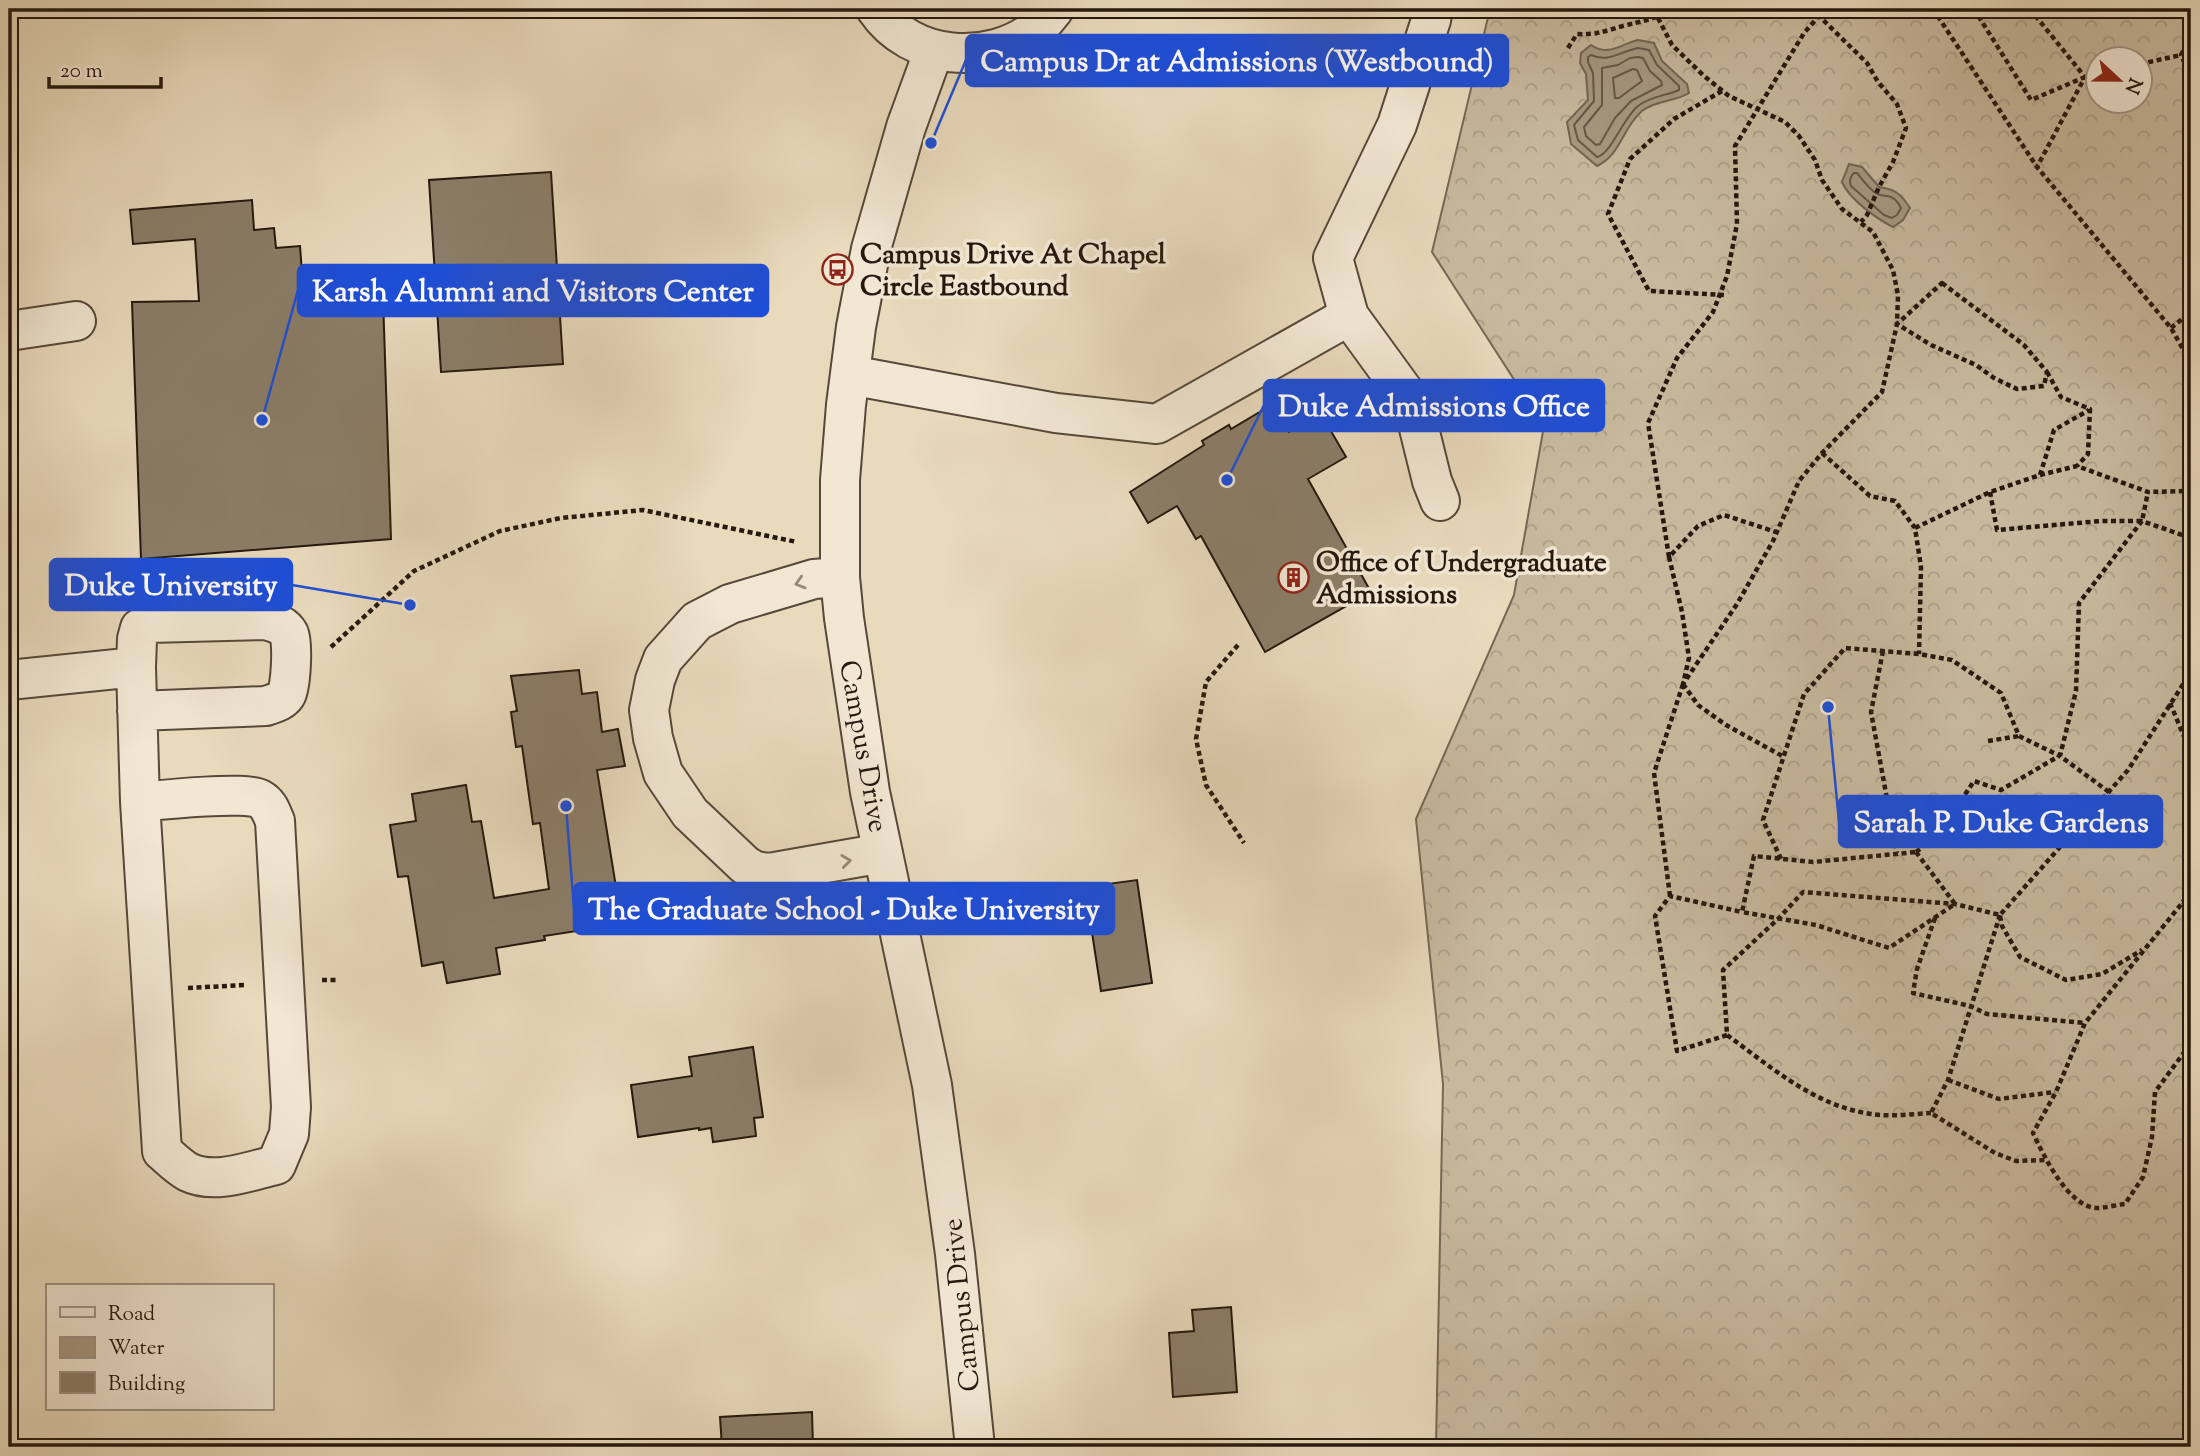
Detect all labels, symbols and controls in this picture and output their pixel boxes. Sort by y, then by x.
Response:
callout: Campus Dr at Admissions (Westbound) [966,35,1508,86]
text: Campus Dr at Admissions (Westbound) [980,42,1494,85]
scale bar [49,46,161,90]
north arrow [2084,46,2154,116]
text: 20 m [60,57,103,87]
text: N [2117,73,2148,98]
place label: Campus Drive At Chapel Circle Eastbound [860,236,1166,308]
bus stop icon: Campus Drive At Chapel Circle Eastbound [820,252,854,286]
callout: Karsh Alumni and Visitors Center [298,265,768,316]
text: Karsh Alumni and Visitors Center [312,272,754,315]
callout: Duke Admissions Office [1264,380,1604,431]
text: Duke Admissions Office [1278,387,1590,430]
place label: Office of Undergraduate Admissions [1316,544,1607,616]
callout: Duke University [50,559,292,610]
building icon: Office of Undergraduate Admissions [1276,560,1310,594]
text: Duke University [64,566,278,609]
one-way arrow [794,574,806,589]
street label: Campus Drive [827,657,897,836]
callout: Sarah P. Duke Gardens [1839,796,2162,847]
text: Sarah P. Duke Gardens [1853,803,2149,846]
one-way arrow [840,853,851,868]
callout: The Graduate School - Duke University [574,883,1114,934]
text: The Graduate School - Duke University [588,890,1100,933]
street label: Campus Drive [934,1216,992,1393]
legend [46,1284,273,1410]
text: Road [108,1300,155,1330]
text: Water [108,1334,165,1364]
text: Building [108,1370,185,1400]

